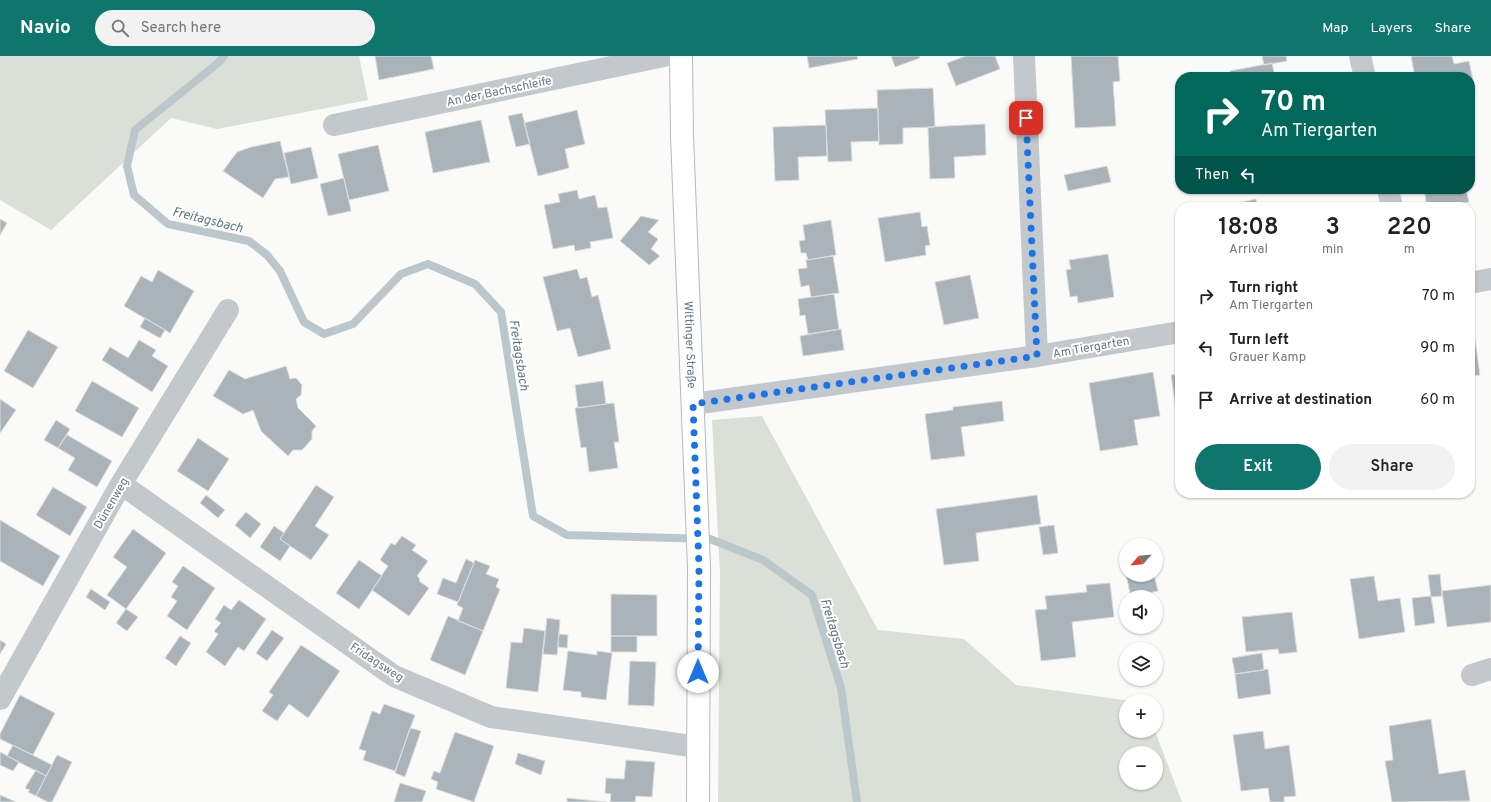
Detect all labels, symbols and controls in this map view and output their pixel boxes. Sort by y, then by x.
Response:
search box [95,10,375,46]
text: Navio [20,16,71,40]
icon: search [109,17,131,39]
text: Search here [141,19,221,38]
text: Map [1322,20,1348,37]
text: Layers [1370,20,1412,37]
text: Share [1434,20,1471,37]
street label: An der Bachschleife [445,73,553,111]
text: 70 m [1261,85,1326,121]
icon: right [1195,88,1247,140]
pin [1009,101,1043,135]
icon: arrive [1015,107,1037,129]
text: Am Tiergarten [1261,120,1377,143]
icon: left [1237,164,1259,186]
text: Then [1195,166,1229,185]
water label: Freitagsbach [171,204,244,237]
text: 18:08 [1218,213,1279,243]
text: 3 [1326,213,1340,243]
text: 220 [1387,213,1432,243]
text: Arrival [1229,242,1268,258]
text: min [1322,242,1344,258]
text: m [1404,242,1415,258]
text: Turn right [1229,279,1298,298]
icon: right [1195,285,1217,307]
text: 70 m [1422,287,1455,306]
text: Am Tiergarten [1229,298,1313,314]
street label: Wittinger Straße [680,301,699,389]
water label: Freitagsbach [504,319,532,392]
text: Turn left [1229,331,1289,350]
street label: Am Tiergarten [1052,333,1131,363]
icon: left [1195,337,1217,359]
text: 90 m [1420,339,1455,358]
text: Grauer Kamp [1229,350,1306,366]
icon: arrive [1195,389,1217,411]
text: Arrive at destination [1229,391,1372,410]
text: 60 m [1420,391,1455,410]
button: Exit [1195,444,1321,490]
button: Share [1329,444,1455,490]
street label: Dünenweg [91,475,133,532]
north arrow [1119,538,1163,582]
map controls [1119,538,1163,790]
button: sound [1119,590,1163,634]
water label: Freitagsbach [816,597,852,670]
street label: Fridagsweg [347,640,406,686]
button: layers [1119,642,1163,686]
position arrow [677,651,719,693]
button: + [1119,694,1163,738]
button: − [1119,746,1163,790]

